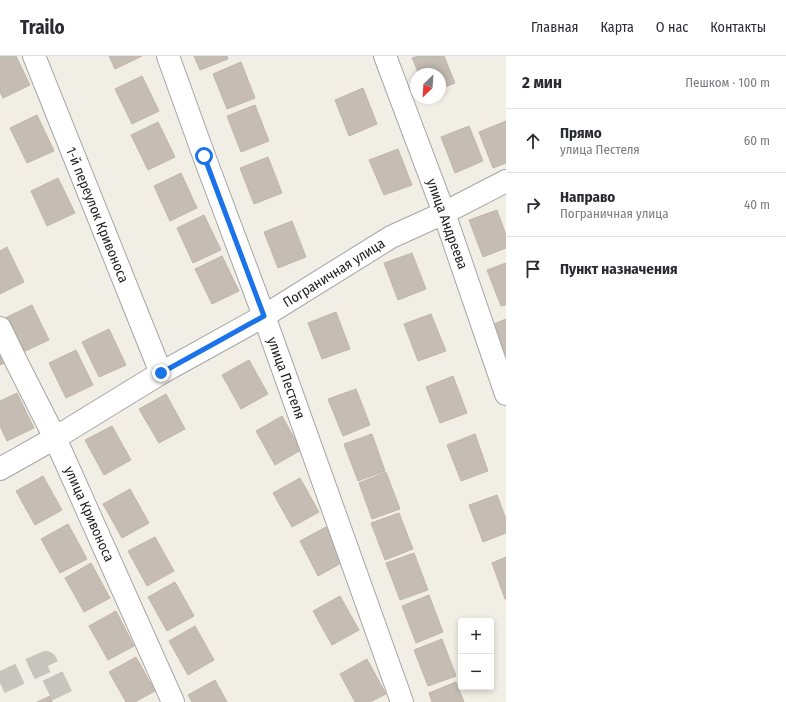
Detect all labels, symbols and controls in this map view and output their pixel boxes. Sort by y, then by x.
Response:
text: Trailo [20,16,65,39]
text: Главная [531,19,578,36]
text: Карта [600,19,634,36]
text: О нас [656,19,688,36]
text: Контакты [710,19,766,36]
north arrow [410,68,446,104]
text: 2 мин [522,72,562,93]
text: Пешком · 100 m [685,75,770,90]
text: Прямо [560,124,602,142]
icon: ahead [522,130,544,152]
text: 60 m [744,133,770,148]
text: улица Пестеля [560,142,640,157]
street label: 1-й переулок Кривоноса [62,145,132,285]
route start [195,147,213,165]
street label: улица Андреева [423,176,471,272]
text: Направо [560,188,615,206]
icon: right [522,194,544,216]
text: 40 m [744,197,770,212]
text: Пограничная улица [560,206,669,221]
street label: Пограничная улица [280,235,388,311]
icon: arrive [522,258,544,280]
text: Пункт назначения [560,260,678,278]
street label: улица Пестеля [263,335,309,421]
route end [152,364,170,382]
street label: улица Кривоноса [60,464,118,564]
map controls [458,618,494,690]
button: + [458,618,494,654]
button: − [458,654,494,690]

